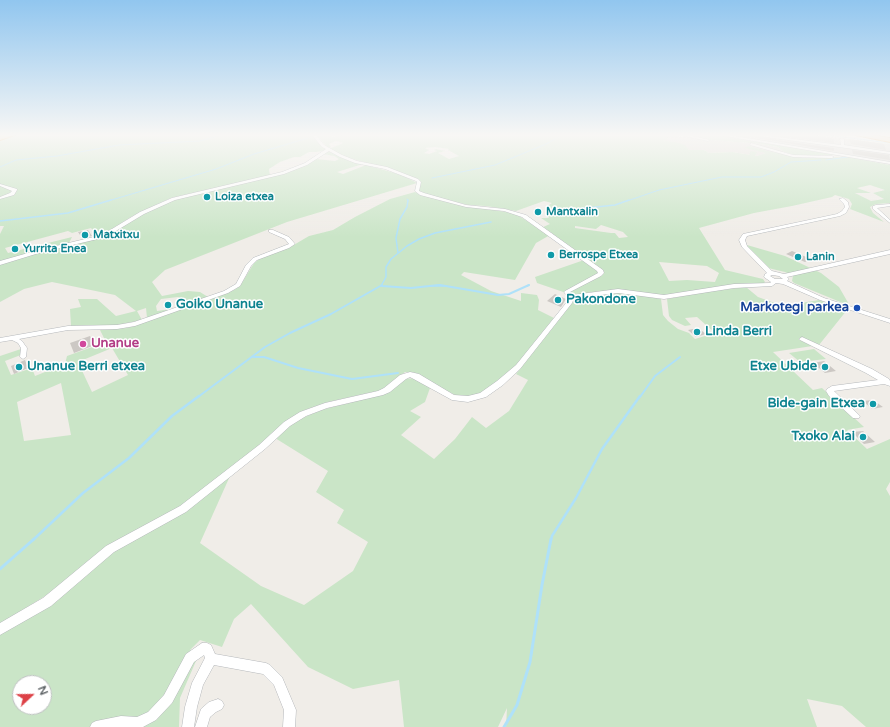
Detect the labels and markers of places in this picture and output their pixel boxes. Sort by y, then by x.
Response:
place label: Loiza etxea [215,190,274,204]
marker: Loiza etxea [202,192,212,202]
place label: Mantxalin [546,205,598,219]
marker: Mantxalin [533,207,543,217]
place label: Matxitxu [93,228,139,242]
marker: Matxitxu [80,230,90,240]
place label: Yurrita Enea [23,242,86,256]
marker: Yurrita Enea [10,244,20,254]
place label: Berrospe Etxea [559,248,638,262]
marker: Berrospe Etxea [546,250,556,260]
place label: Lanin [806,250,835,264]
marker: Lanin [793,252,803,262]
place label: Pakondone [566,292,636,308]
marker: Pakondone [553,295,563,305]
place label: Goiko Unanue [176,297,263,313]
marker: Goiko Unanue [163,300,173,310]
place label: Markotegi parkea [740,300,849,316]
marker: Markotegi parkea [852,303,862,313]
place label: Linda Berri [705,324,772,340]
marker: Linda Berri [692,327,702,337]
place label: Unanue [91,336,139,352]
marker: Unanue [78,339,88,349]
place label: Unanue Berri etxea [27,359,145,375]
place label: Etxe Ubide [750,359,817,375]
marker: Unanue Berri etxea [14,362,24,372]
marker: Etxe Ubide [820,362,830,372]
place label: Bide-gain Etxea [767,396,865,412]
marker: Bide-gain Etxea [868,399,878,409]
place label: Txoko Alai [792,429,855,445]
marker: Txoko Alai [858,432,868,442]

